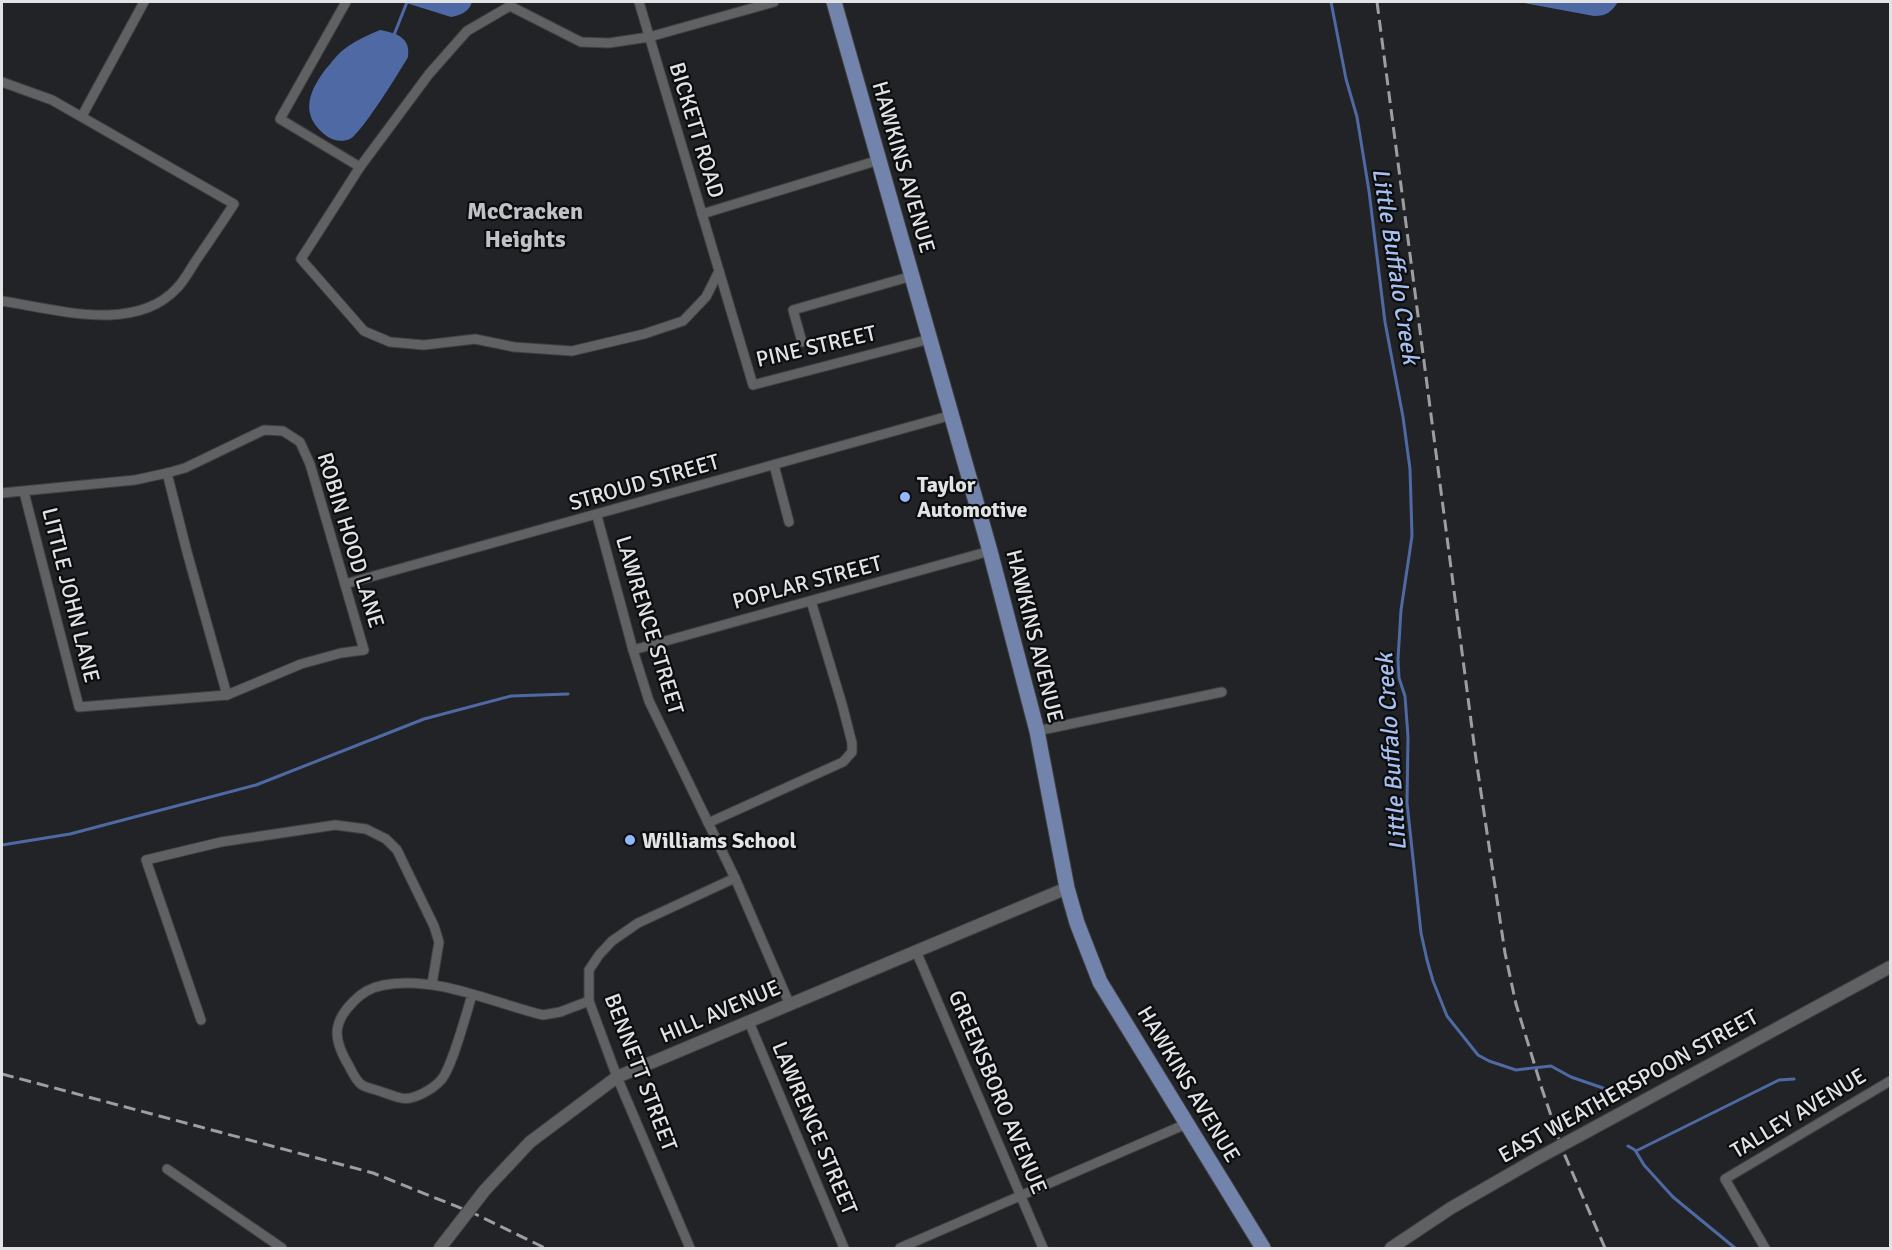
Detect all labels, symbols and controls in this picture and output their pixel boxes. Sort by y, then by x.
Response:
street label: BICKETT ROAD [664,59,730,201]
street label: HAWKINS AVENUE [867,78,941,256]
water label: Little Buffalo Creek [1366,166,1427,368]
district label: McCracken Heights [467,196,583,254]
street label: PINE STREET [753,319,879,373]
street label: STROUD STREET [566,448,722,516]
street label: ROBIN HOOD LANE [311,449,391,631]
place label: Taylor Automotive [917,471,1028,523]
marker: Taylor Automotive [898,490,912,504]
street label: LITTLE JOHN LANE [36,505,106,685]
street label: LAWRENCE STREET [610,532,690,718]
street label: HAWKINS AVENUE [1000,547,1070,725]
street label: POPLAR STREET [729,549,885,615]
water label: Little Buffalo Creek [1369,650,1413,852]
place label: Williams School [642,827,797,854]
marker: Williams School [623,833,637,847]
street label: HILL AVENUE [656,974,784,1048]
street label: GREENSBORO AVENUE [943,986,1053,1198]
street label: BENNETT STREET [599,989,684,1155]
street label: HAWKINS AVENUE [1132,1001,1246,1167]
street label: EAST WEATHERSPOON STREET [1493,1003,1763,1169]
street label: LAWRENCE STREET [766,1037,864,1219]
street label: TALLEY AVENUE [1725,1062,1871,1164]

